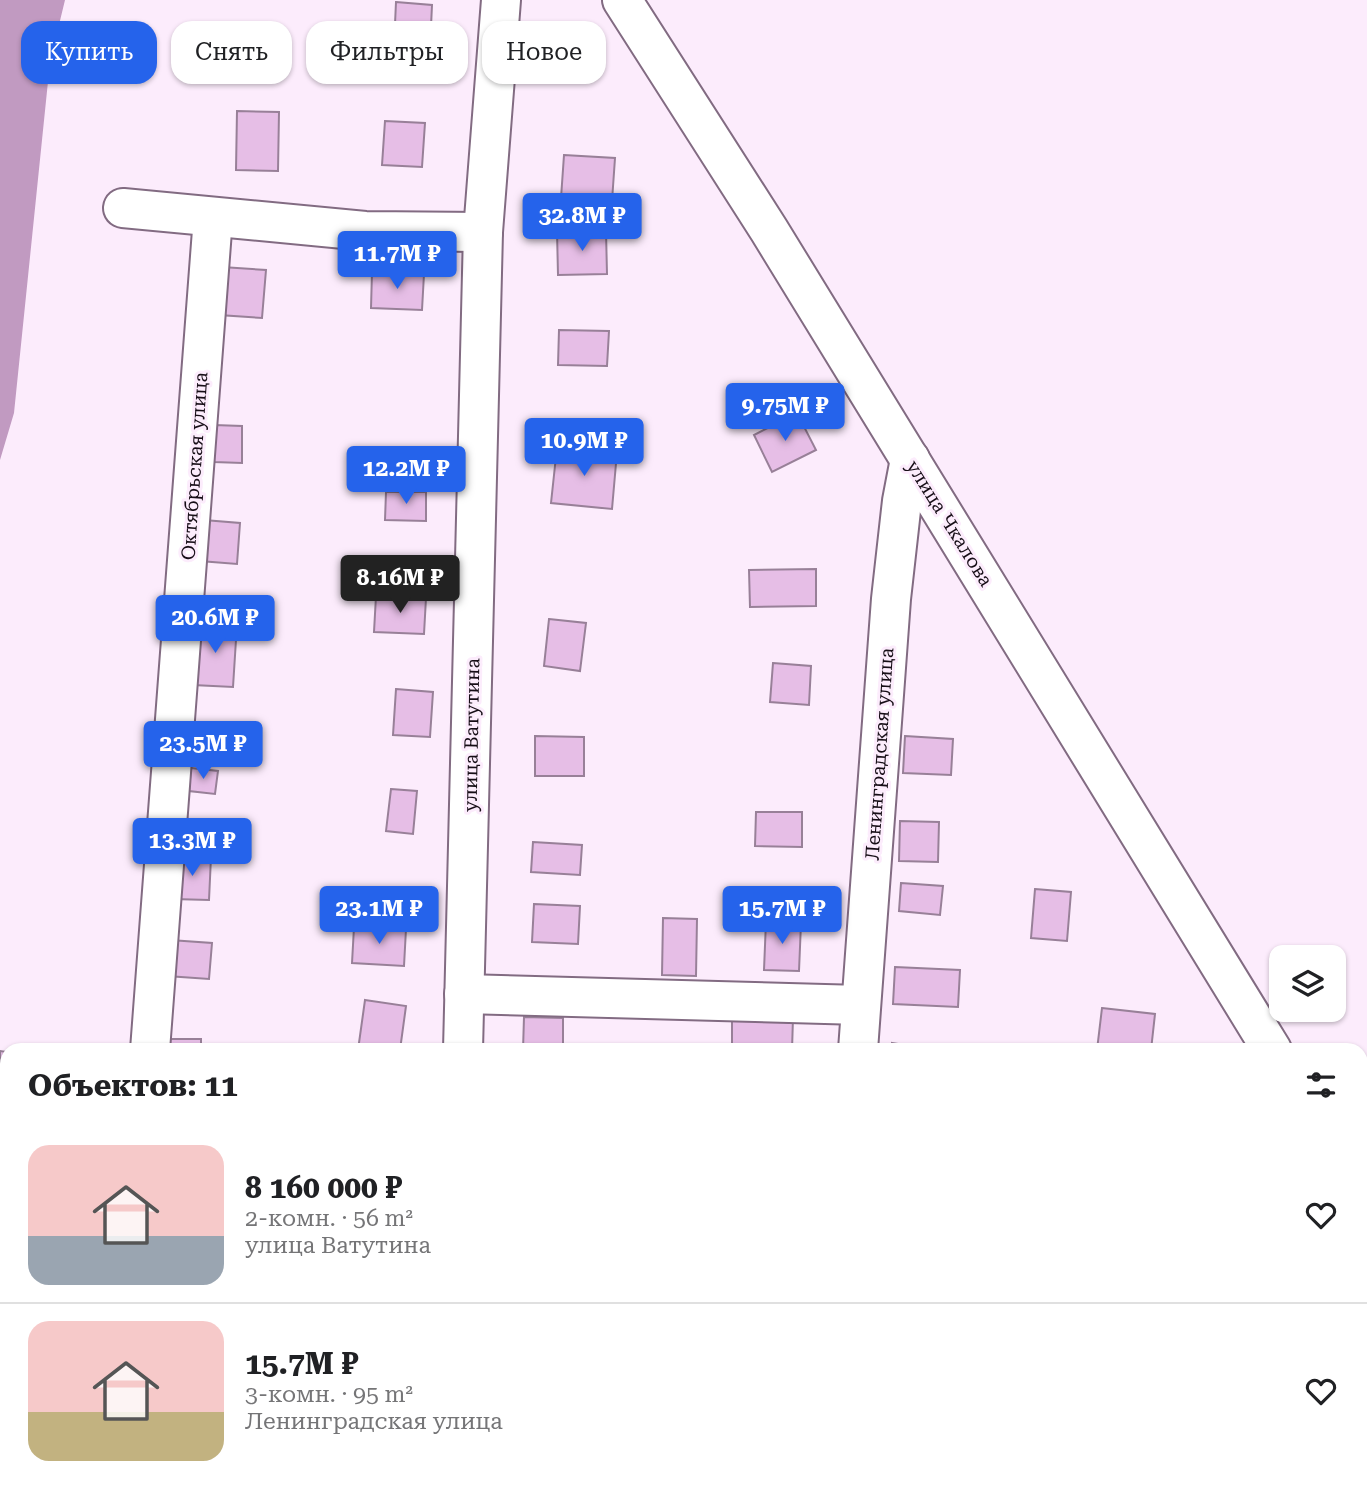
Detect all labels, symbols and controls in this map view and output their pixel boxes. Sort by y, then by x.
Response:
chip: Купить [21,21,157,84]
chip: Снять [171,21,292,84]
chip: Фильтры [306,21,468,84]
chip: Новое [482,21,606,84]
pin: 32.8M ₽ [517,194,647,253]
text: 32.8M ₽ [539,202,625,229]
pin: 11.7M ₽ [332,232,462,291]
text: 11.7M ₽ [354,240,440,267]
street label: Октябрьская улица [176,371,213,561]
pin: 9.75M ₽ [720,384,850,443]
text: 9.75M ₽ [742,392,828,419]
pin: 10.9M ₽ [519,419,649,478]
text: 10.9M ₽ [541,427,627,454]
pin: 12.2M ₽ [341,447,471,506]
text: 12.2M ₽ [363,455,449,482]
street label: улица Чкалова [902,456,998,591]
pin: 8.16M ₽ [335,556,465,615]
text: 8.16M ₽ [357,564,443,591]
pin: 20.6M ₽ [150,596,280,655]
text: 20.6M ₽ [172,604,258,631]
street label: Ленинградская улица [861,646,898,861]
street label: улица Ватутина [459,657,484,812]
pin: 23.5M ₽ [138,722,268,781]
text: 23.5M ₽ [160,730,246,757]
pin: 13.3M ₽ [127,818,257,878]
text: 13.3M ₽ [149,827,235,854]
pin: 23.1M ₽ [314,886,444,946]
pin: 15.7M ₽ [717,886,847,946]
text: 23.1M ₽ [336,895,422,922]
text: 15.7M ₽ [739,895,825,922]
map controls [1269,945,1346,1022]
button: layers [1269,945,1346,1022]
icon: filters [1302,1066,1340,1104]
text: Объектов: 11 [28,1068,238,1103]
text: 8 160 000 ₽ [245,1170,402,1205]
icon: home [84,1173,168,1257]
icon: heart [1302,1196,1340,1234]
text: 2-комн. · 56 m² [245,1205,413,1232]
text: улица Ватутина [245,1232,431,1259]
text: 15.7M ₽ [245,1346,358,1381]
icon: home [84,1349,168,1433]
icon: heart [1302,1372,1340,1410]
text: 3-комн. · 95 m² [245,1381,413,1408]
text: Ленинградская улица [245,1408,503,1435]

